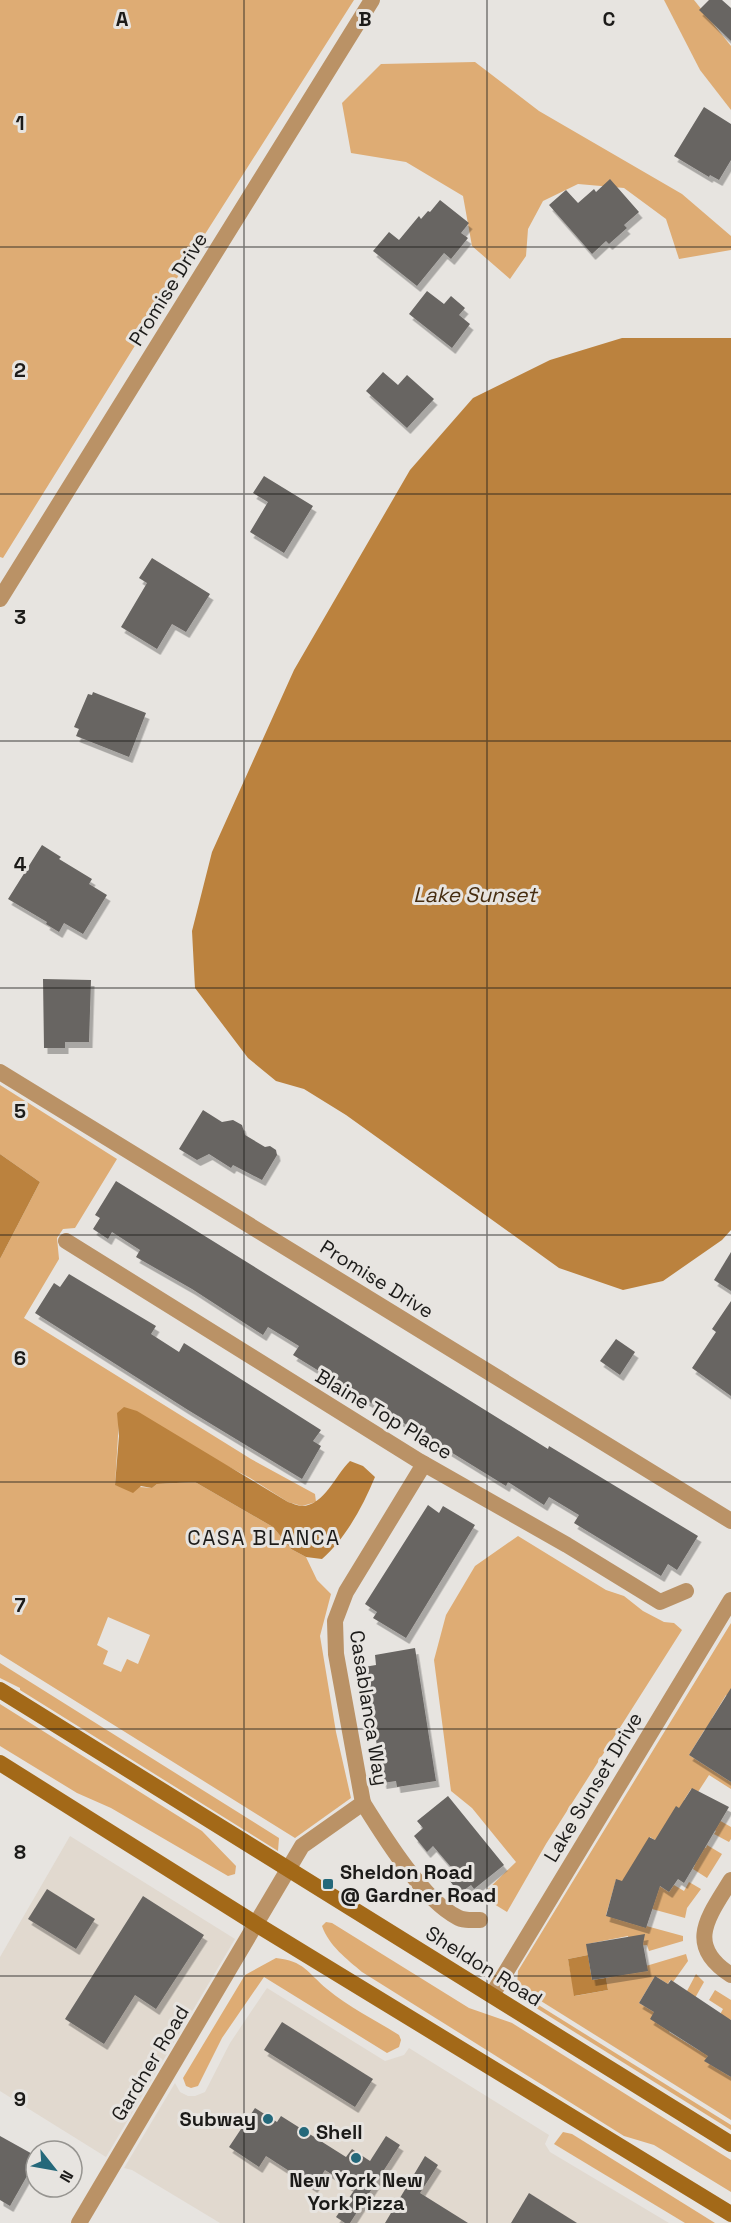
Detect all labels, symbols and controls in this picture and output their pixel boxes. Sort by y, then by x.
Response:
text: A [116,6,129,32]
text: B [358,6,372,32]
text: C [603,6,616,32]
text: 1 [15,110,25,136]
street label: Promise Drive [123,227,213,351]
text: 2 [14,357,26,383]
text: 3 [14,604,26,630]
text: 4 [14,851,27,877]
water label: Lake Sunset [413,881,539,908]
text: 5 [14,1098,26,1124]
street label: Promise Drive [315,1234,439,1324]
text: 6 [14,1345,26,1371]
street label: Blaine Top Place [311,1363,457,1465]
district label: CASA BLANCA [187,1524,341,1551]
text: 7 [14,1592,26,1618]
street label: Casablanca Way [344,1628,394,1788]
street label: Lake Sunset Drive [538,1707,648,1867]
text: 8 [14,1839,26,1865]
place label: Sheldon Road @ Gardner Road [340,1859,496,1908]
marker: Sheldon Road @ Gardner Road [321,1877,335,1891]
street label: Sheldon Road [421,1920,547,2012]
street label: Gardner Road [105,2000,195,2126]
text: 9 [14,2086,26,2112]
place label: Subway [180,2106,256,2132]
marker: Subway [261,2112,275,2126]
place label: Shell [316,2119,363,2145]
marker: Shell [297,2125,311,2139]
north arrow [24,2139,84,2199]
marker: New York New York Pizza [349,2151,363,2165]
text: N [55,2166,78,2186]
place label: New York New York Pizza [289,2167,423,2216]

